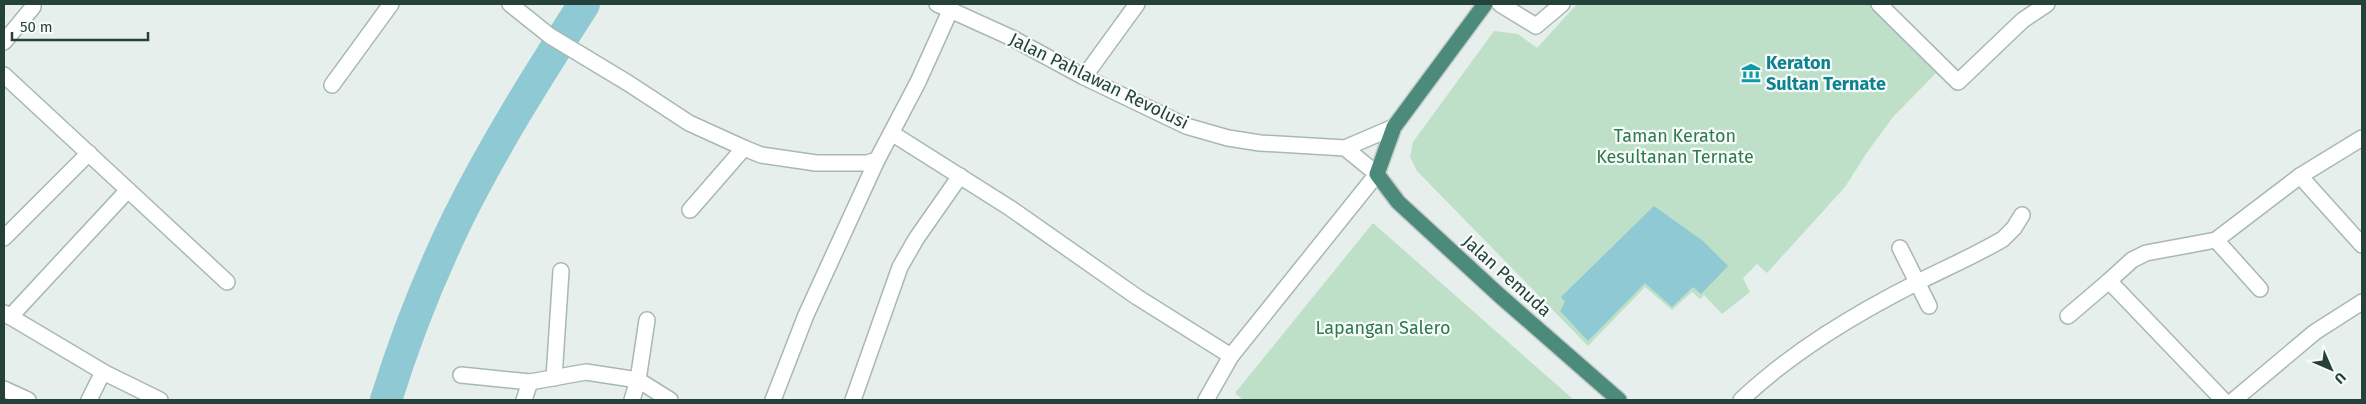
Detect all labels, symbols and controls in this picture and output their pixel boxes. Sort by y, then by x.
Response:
scale bar [12,10,149,42]
text: 50 m [20,18,53,36]
street label: Jalan Pahlawan Revolusi [1006,28,1192,134]
place label: Keraton Sultan Ternate [1766,52,1886,95]
museum icon: Keraton Sultan Ternate [1740,62,1762,84]
park label: Taman Keraton Kesultanan Ternate [1596,125,1754,168]
street label: Jalan Pemuda [1458,230,1556,322]
park label: Lapangan Salero [1316,317,1450,339]
north arrow [2306,344,2356,394]
text: U [2331,369,2349,387]

